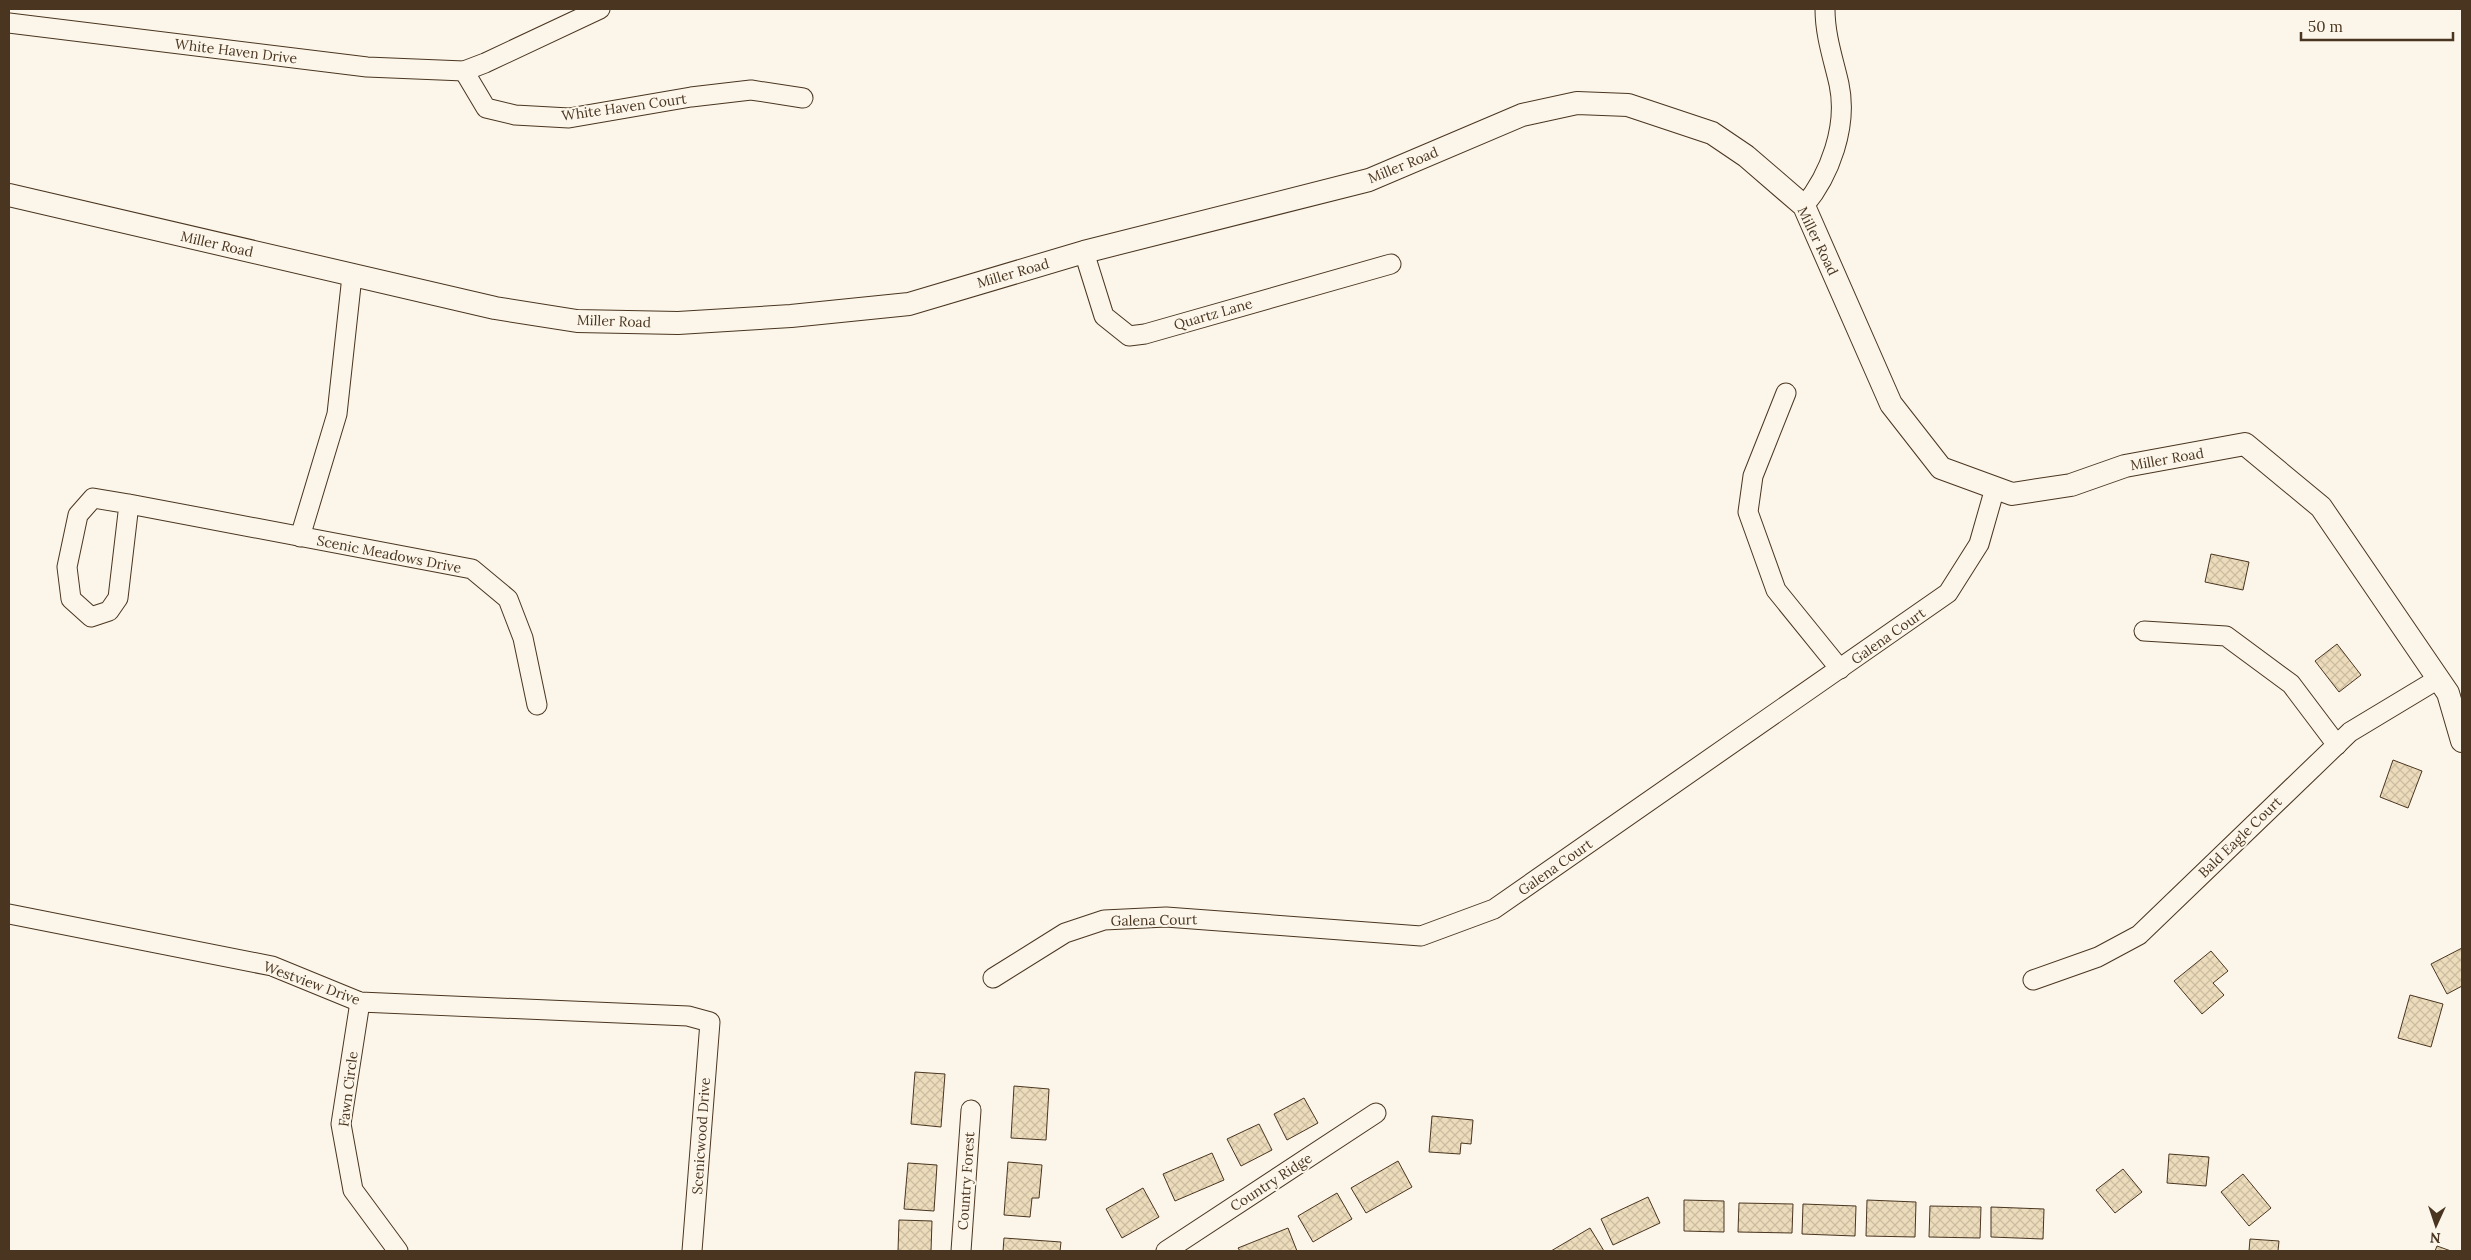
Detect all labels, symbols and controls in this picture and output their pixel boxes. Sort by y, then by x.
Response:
scale bar [2301,10,2454,42]
text: 50 m [2308,17,2343,36]
street label: White Haven Drive [174,35,299,67]
street label: White Haven Court [560,89,688,125]
street label: Miller Road [1365,143,1441,187]
street label: Miller Road [1794,204,1842,278]
street label: Miller Road [179,227,255,261]
street label: Miller Road [975,254,1051,292]
street label: Quartz Lane [1172,294,1255,334]
street label: Miller Road [577,311,651,331]
street label: Miller Road [2129,444,2205,474]
street label: Scenic Meadows Drive [315,531,463,577]
street label: Galena Court [1847,603,1929,668]
street label: Bald Eagle Court [2195,792,2286,881]
street label: Galena Court [1514,834,1596,899]
street label: Galena Court [1111,910,1198,930]
street label: Westview Drive [261,957,363,1009]
street label: Fawn Circle [334,1050,362,1128]
street label: Scenicwood Drive [688,1077,714,1195]
street label: Country Forest [954,1131,978,1231]
street label: Country Ridge [1227,1149,1316,1215]
north arrow [2411,1200,2461,1250]
text: N [2429,1229,2441,1247]

